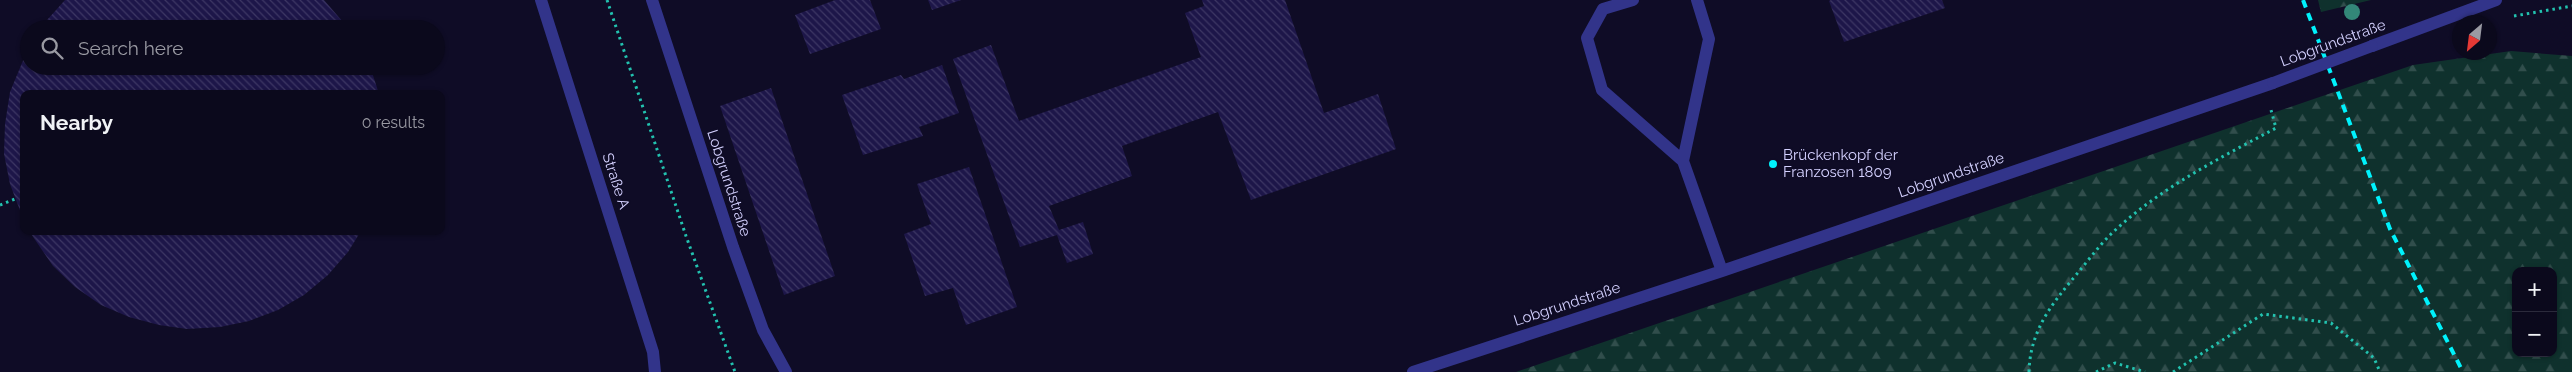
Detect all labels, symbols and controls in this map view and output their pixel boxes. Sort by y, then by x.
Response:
street label: Lobgrundstraße [2278,15,2388,70]
north arrow [2452,15,2497,60]
search box [20,20,445,75]
icon: search [38,34,66,62]
text: Search here [78,37,184,59]
text: Nearby [40,110,113,135]
text: 0 results [362,113,425,132]
street label: Lobgrundstraße [703,127,755,239]
place label: Brückenkopf der Franzosen 1809 [1783,146,1899,181]
street label: Lobgrundstraße [1896,148,2007,202]
street label: Straße A [598,151,634,211]
marker: Brückenkopf der Franzosen 1809 [1767,158,1779,170]
map controls [2512,267,2557,357]
button: + [2512,267,2557,312]
street label: Lobgrundstraße [1511,278,1623,330]
button: − [2512,312,2557,357]

